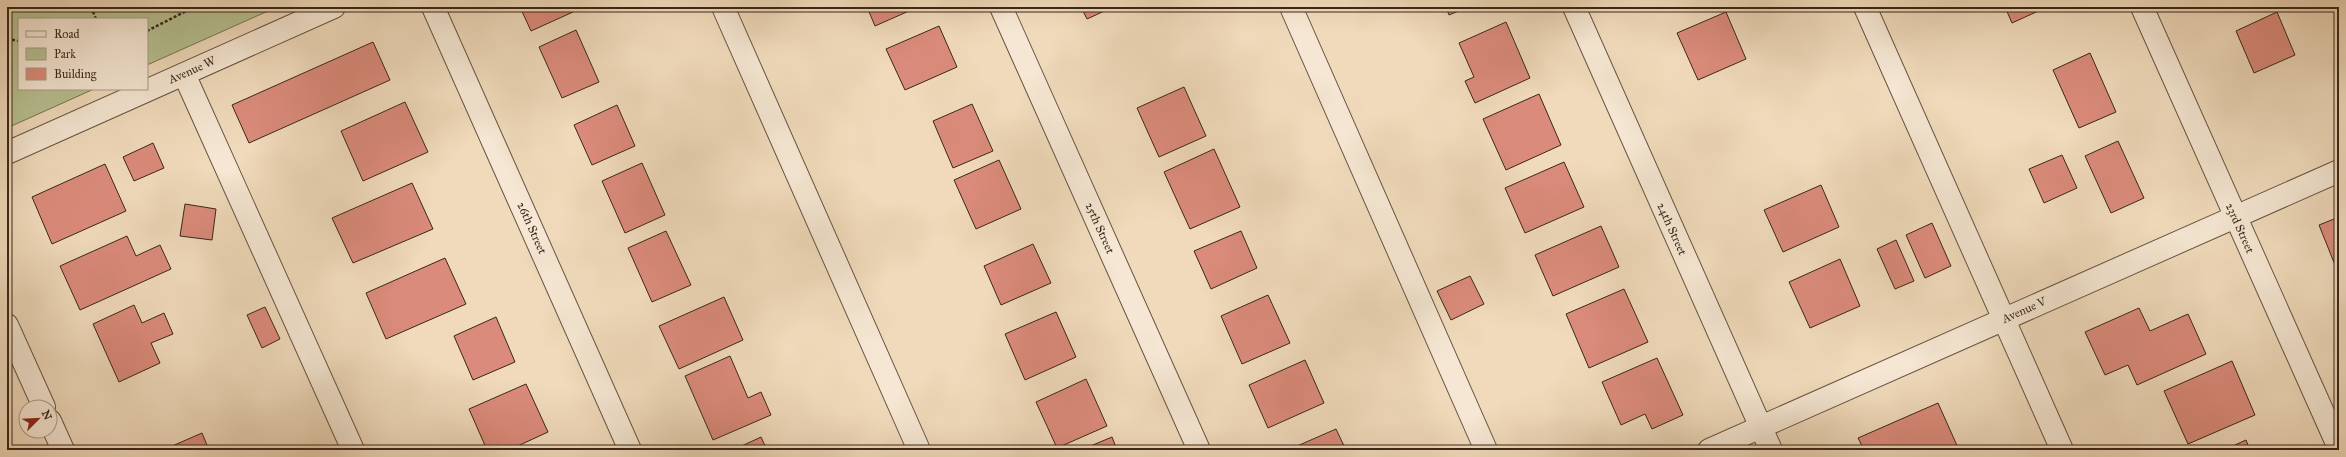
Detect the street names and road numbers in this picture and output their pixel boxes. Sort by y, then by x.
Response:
street label: Avenue W [165,53,218,87]
street label: 26th Street [514,200,550,257]
street label: 25th Street [1082,200,1118,257]
street label: 24th Street [1654,201,1690,258]
street label: 23rd Street [2223,201,2258,256]
street label: Avenue V [1999,294,2049,326]

